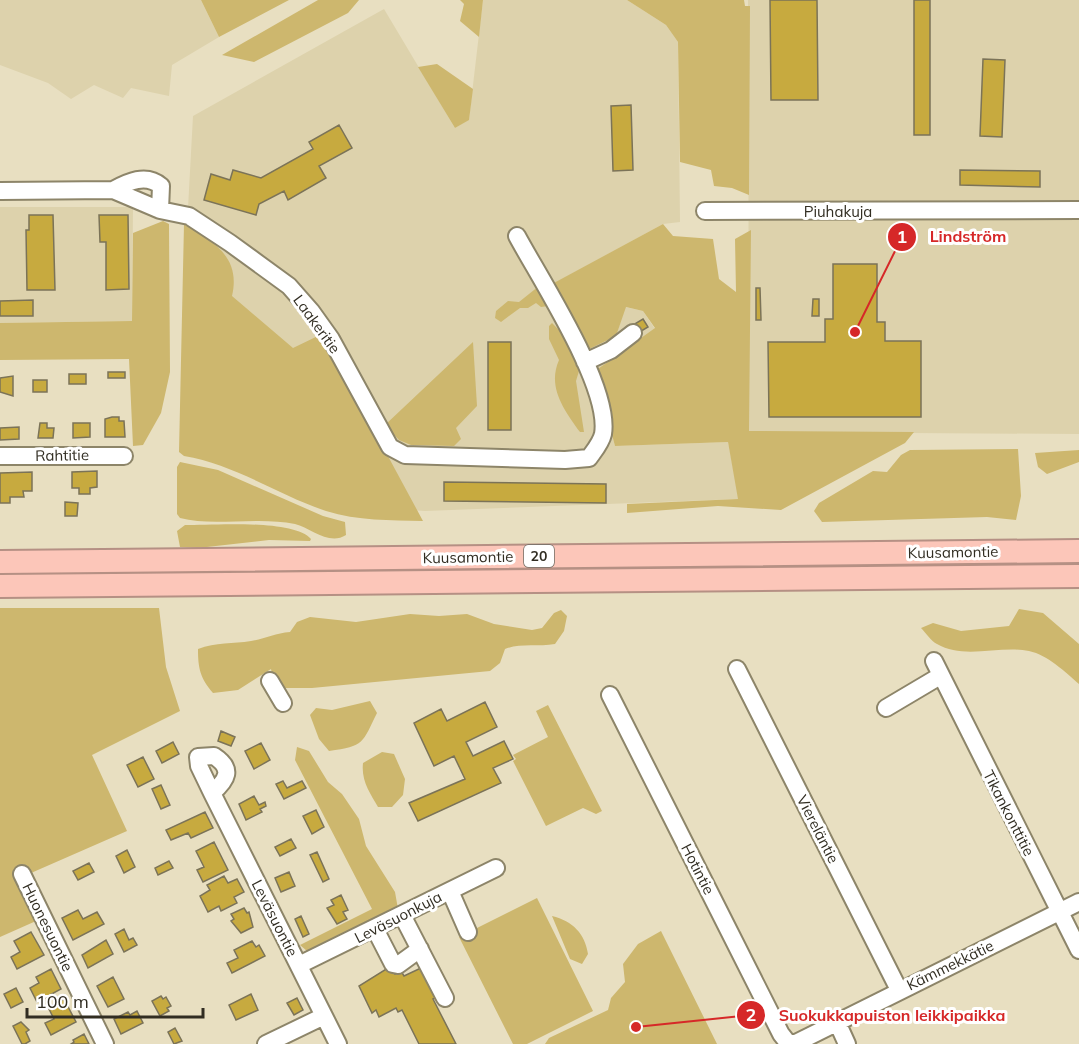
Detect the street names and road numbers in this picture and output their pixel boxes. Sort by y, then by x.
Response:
street label: Piuhakuja [804,202,872,221]
street label: Laakeritie [289,291,345,357]
street label: Rahtitie [35,445,89,465]
street label: Kuusamontie [908,542,998,562]
road number: 20 [524,545,554,567]
street label: Kuusamontie [423,547,513,567]
street label: Tikankonttitie [979,767,1039,859]
street label: Viereläntie [793,792,843,866]
street label: Hotintie [677,840,719,898]
street label: Leväsuontie [248,876,302,960]
street label: Huonesuontie [18,880,78,974]
street label: Leväsuonkuja [351,887,445,947]
street label: Kämmekkätie [903,936,997,994]

